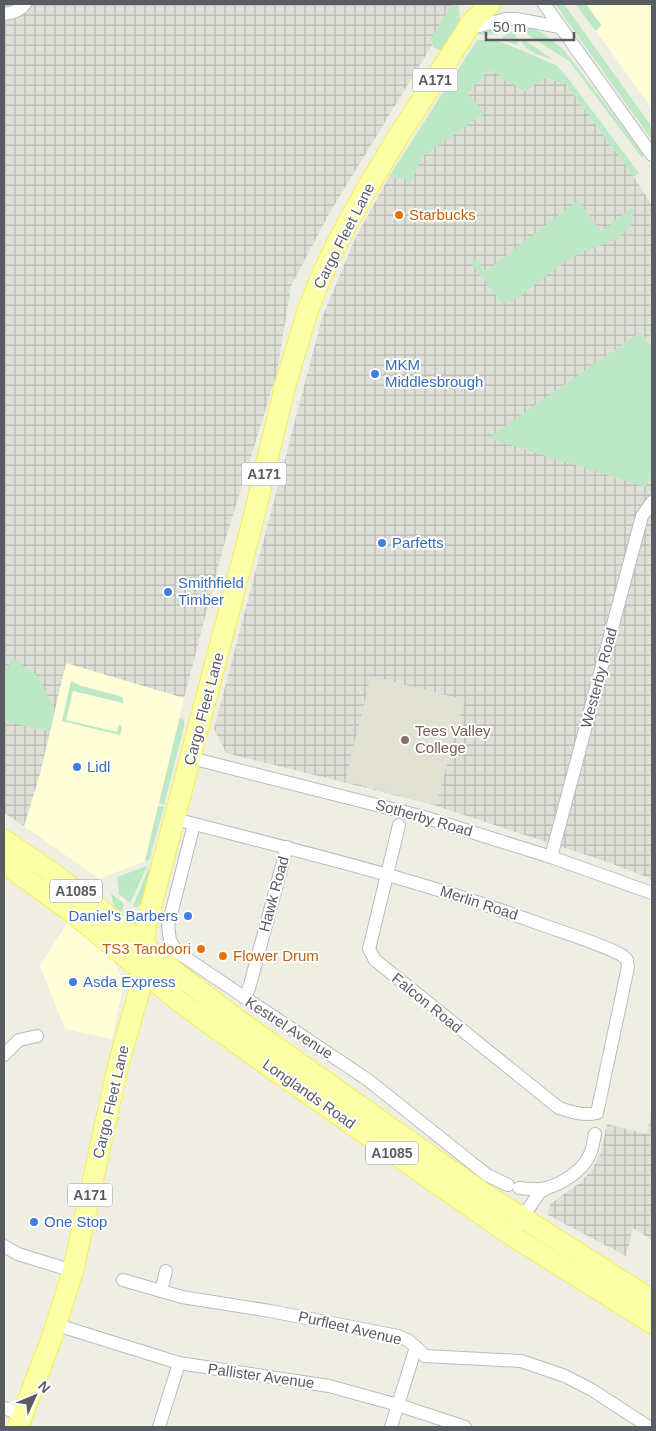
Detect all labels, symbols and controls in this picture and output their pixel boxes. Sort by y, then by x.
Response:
scale bar [486,10,574,42]
text: 50 m [493,18,526,35]
road number: A171 [412,68,458,92]
street label: Cargo Fleet Lane [310,180,377,291]
place label: Starbucks [409,206,476,223]
marker: Starbucks [393,209,405,221]
place label: MKM Middlesbrough [385,356,483,390]
marker: MKM Middlesbrough [369,368,381,380]
road number: A171 [242,462,286,486]
place label: Parfetts [392,534,444,551]
marker: Parfetts [376,537,388,549]
place label: Smithfield Timber [178,574,244,608]
marker: Smithfield Timber [162,586,174,598]
street label: Westerby Road [577,626,620,730]
street label: Cargo Fleet Lane [180,651,227,767]
place label: Tees Valley College [415,722,491,756]
marker: Tees Valley College [399,734,411,746]
place label: Lidl [87,758,110,775]
marker: Lidl [71,761,83,773]
street label: Sotherby Road [374,796,475,839]
street label: Hawk Road [255,854,292,934]
road number: A1085 [50,879,102,902]
street label: Merlin Road [438,882,520,923]
place label: Daniel's Barbers [68,907,178,924]
marker: Daniel's Barbers [182,910,194,922]
place label: TS3 Tandoori [102,940,191,957]
marker: TS3 Tandoori [195,943,207,955]
place label: Flower Drum [233,947,319,964]
marker: Flower Drum [217,950,229,962]
street label: Falcon Road [389,969,466,1036]
place label: Asda Express [83,973,176,990]
marker: Asda Express [67,976,79,988]
street label: Kestrel Avenue [242,993,336,1062]
street label: Cargo Fleet Lane [89,1044,132,1160]
street label: Longlands Road [260,1055,359,1132]
road number: A1085 [366,1142,418,1164]
road number: A171 [68,1184,112,1206]
place label: One Stop [44,1213,107,1230]
marker: One Stop [28,1216,40,1228]
street label: Purfleet Avenue [297,1307,403,1348]
street label: Pallister Avenue [207,1360,315,1391]
north arrow [10,1371,60,1421]
text: N [35,1378,54,1396]

